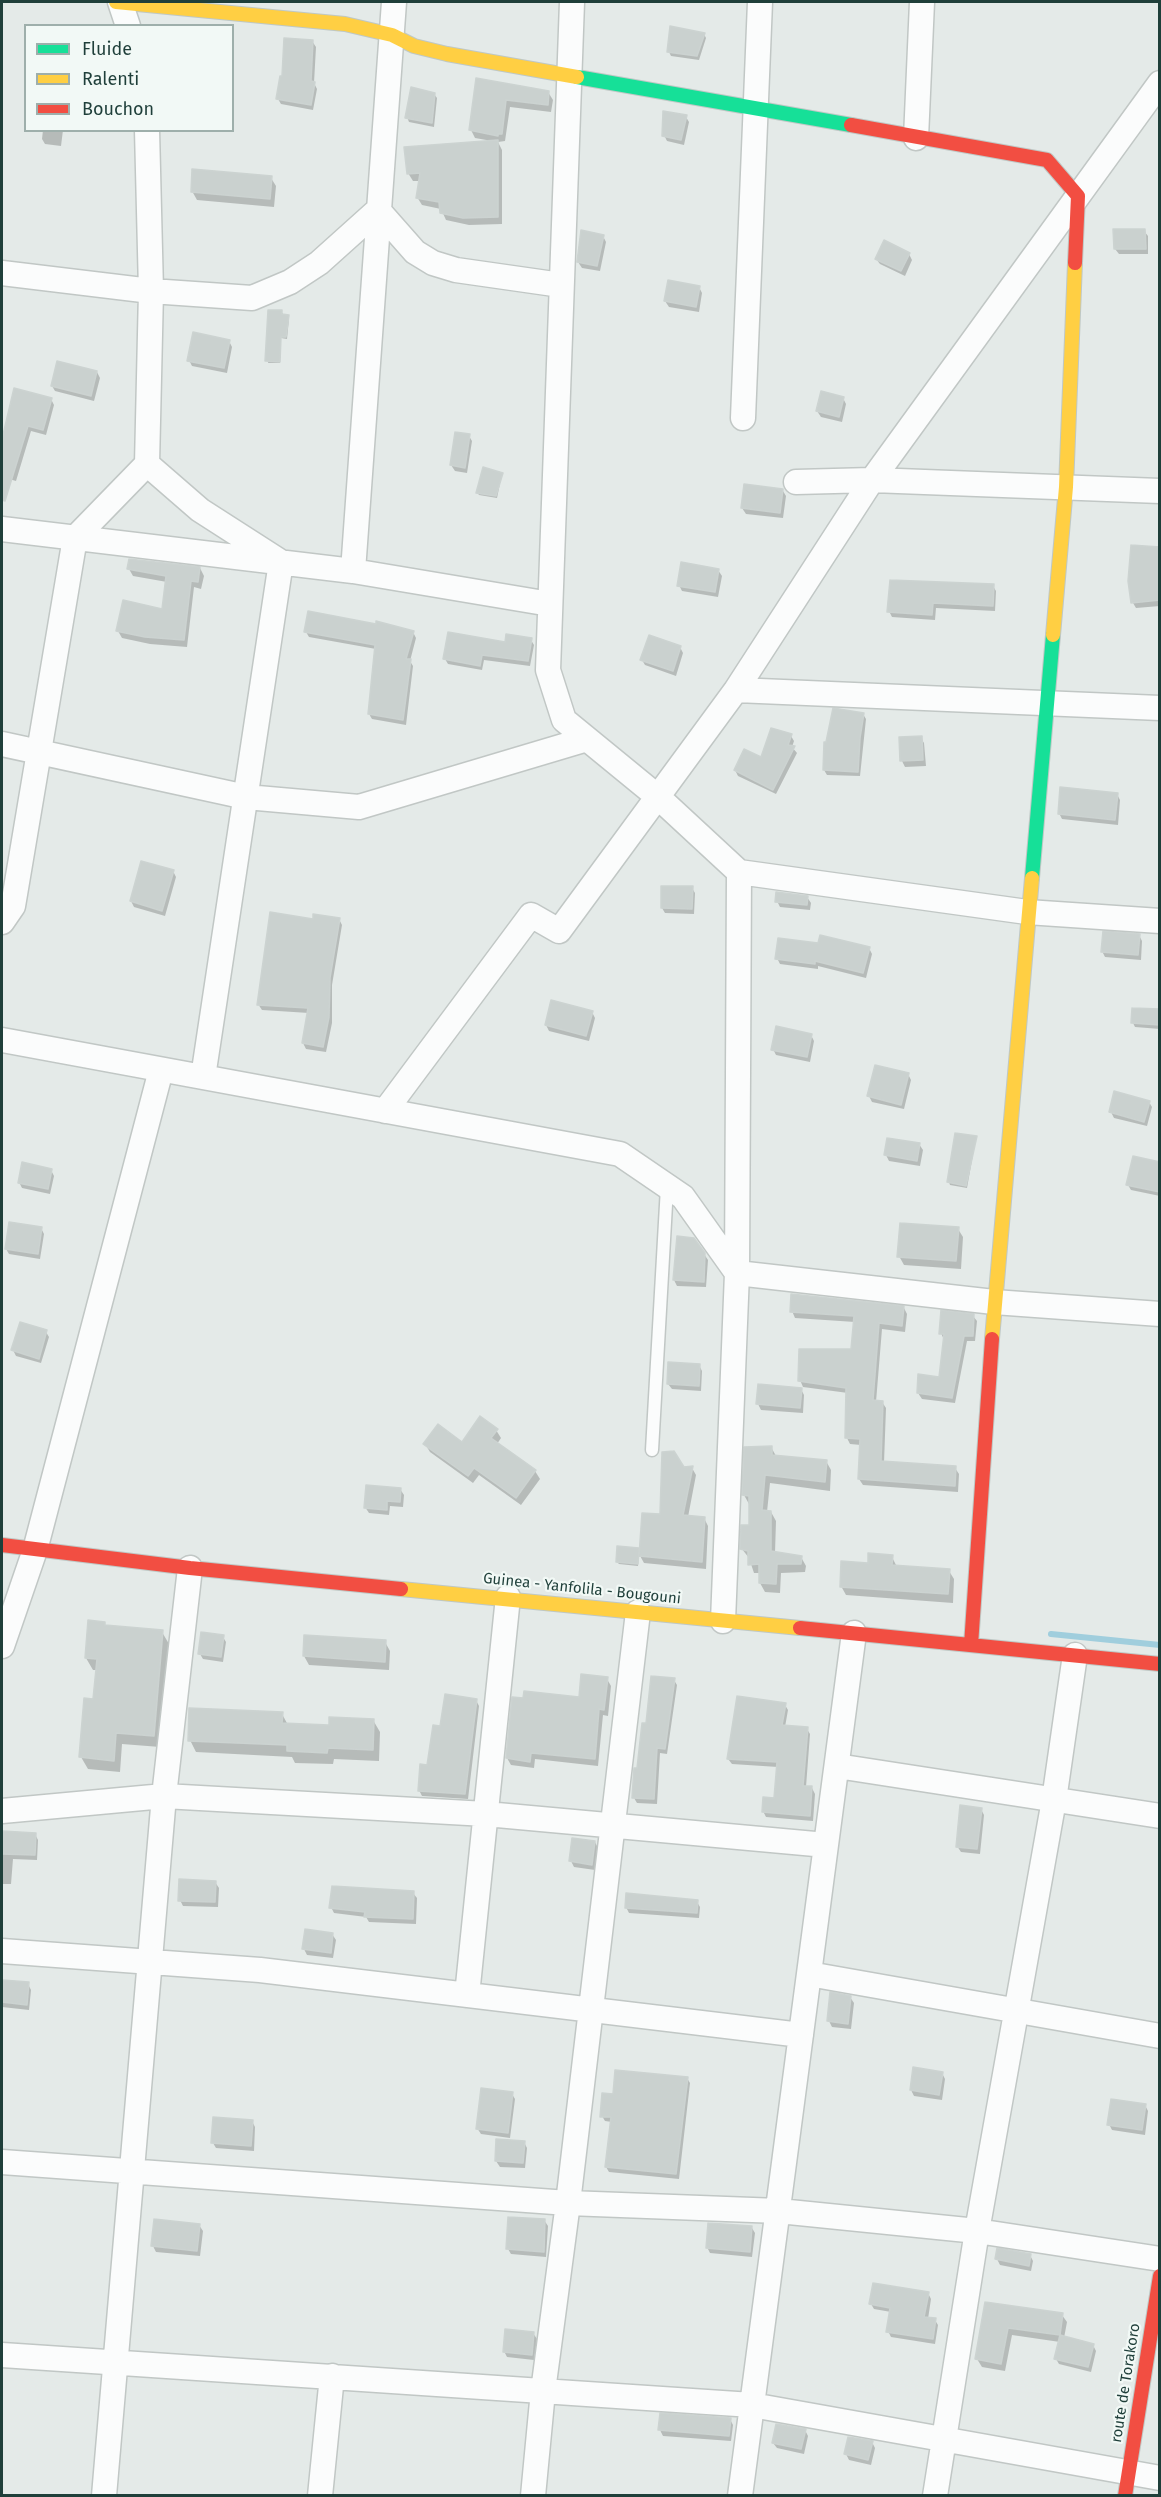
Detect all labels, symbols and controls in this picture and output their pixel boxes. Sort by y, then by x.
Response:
legend [24,24,234,132]
text: Fluide [82,38,132,60]
text: Ralenti [82,68,139,90]
text: Bouchon [82,98,154,120]
street label: Guinea - Yanfolila - Bougouni [482,1570,682,1608]
street label: route de Torakoro [1108,2322,1144,2444]

